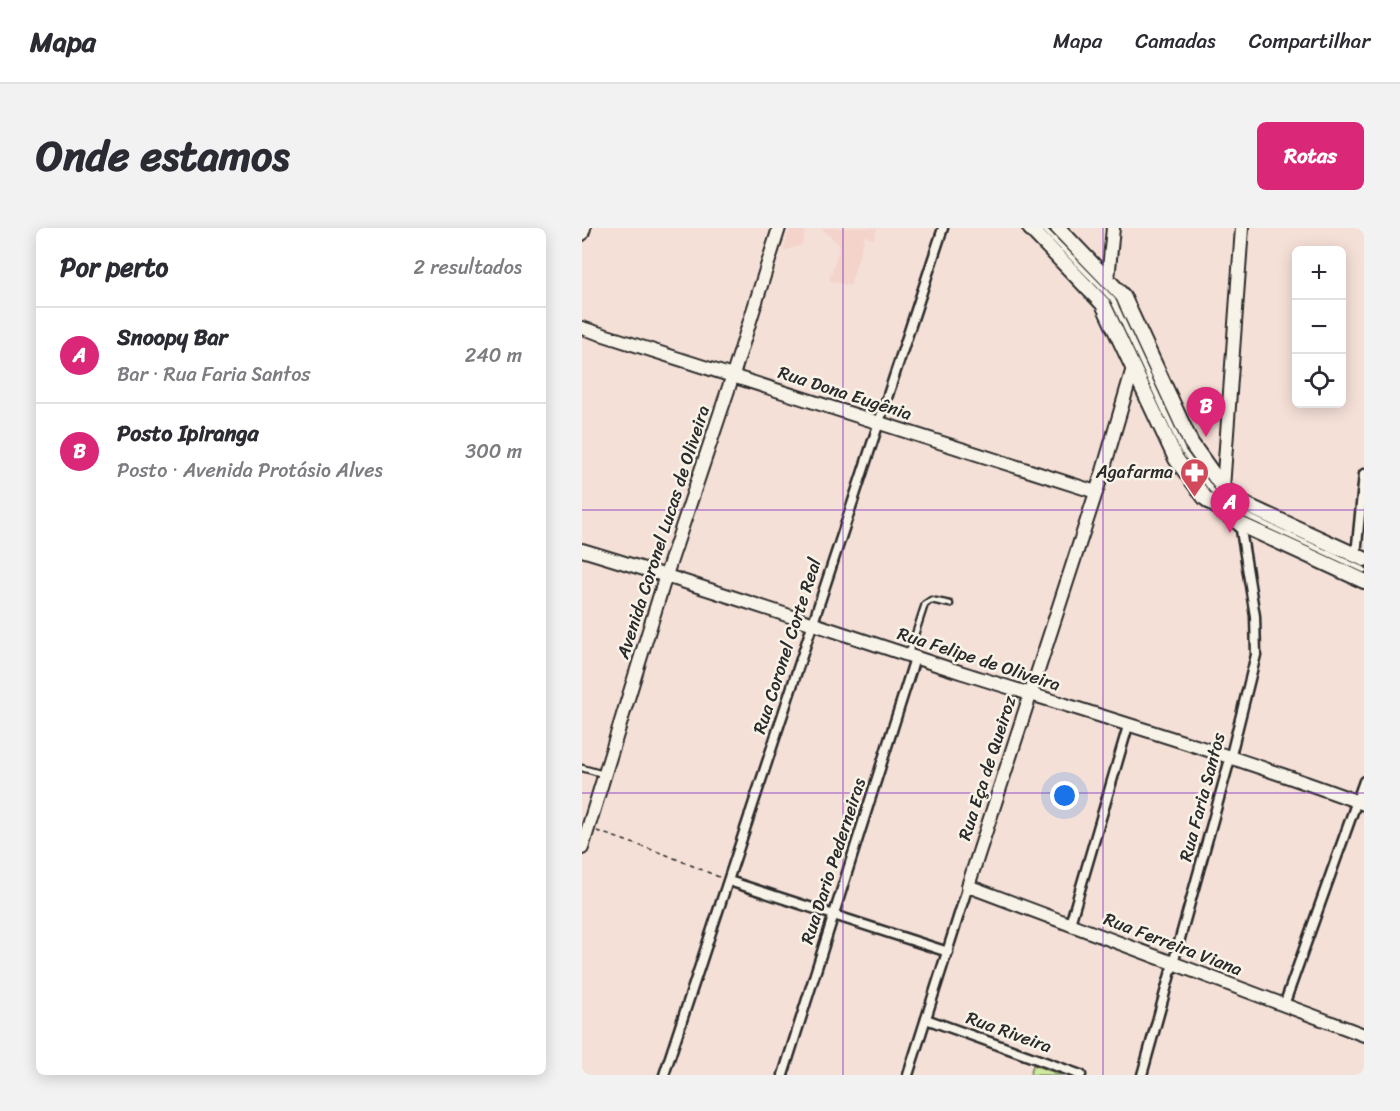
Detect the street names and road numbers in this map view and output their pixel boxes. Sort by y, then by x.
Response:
street label: Rua Dona Eugênia [774,356,916,430]
street label: Avenida Coronel Lucas de Oliveira [607,401,719,664]
street label: Rua Coronel Corte Real [743,553,831,738]
street label: Rua Felipe de Oliveira [893,618,1065,700]
street label: Rua Eça de Queiroz [949,691,1026,844]
street label: Rua Faria Santos [1169,728,1235,865]
street label: Rua Dario Pederneiras [791,773,875,948]
street label: Rua Ferreira Viana [1099,903,1247,985]
street label: Rua Riveira [962,1002,1056,1062]

